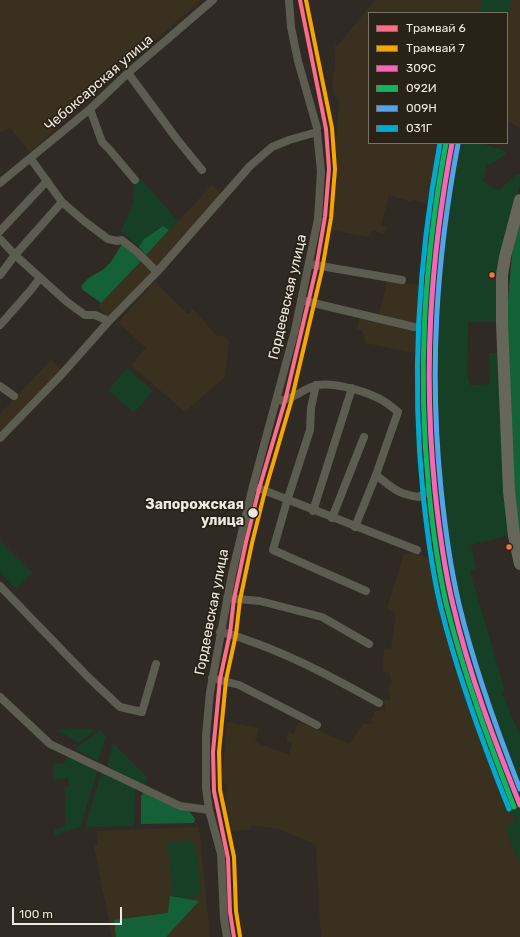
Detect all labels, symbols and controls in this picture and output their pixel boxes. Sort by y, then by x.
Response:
legend [368,12,508,144]
text: Трамвай 6 [406,21,466,35]
street label: Чебоксарская улица [41,31,157,135]
text: Трамвай 7 [406,41,465,55]
text: 309С [406,61,436,75]
text: 092И [406,81,437,95]
text: 009Н [406,101,437,115]
text: 031Г [406,121,432,135]
street label: Гордеевская улица [265,233,311,361]
unlabelled marker [487,270,497,280]
place label: Запорожская улица [145,497,244,530]
marker: Запорожская улица [246,506,260,520]
unlabelled marker [504,542,514,552]
street label: Гордеевская улица [192,547,232,677]
scale bar [14,899,124,925]
text: 100 m [19,907,53,921]

